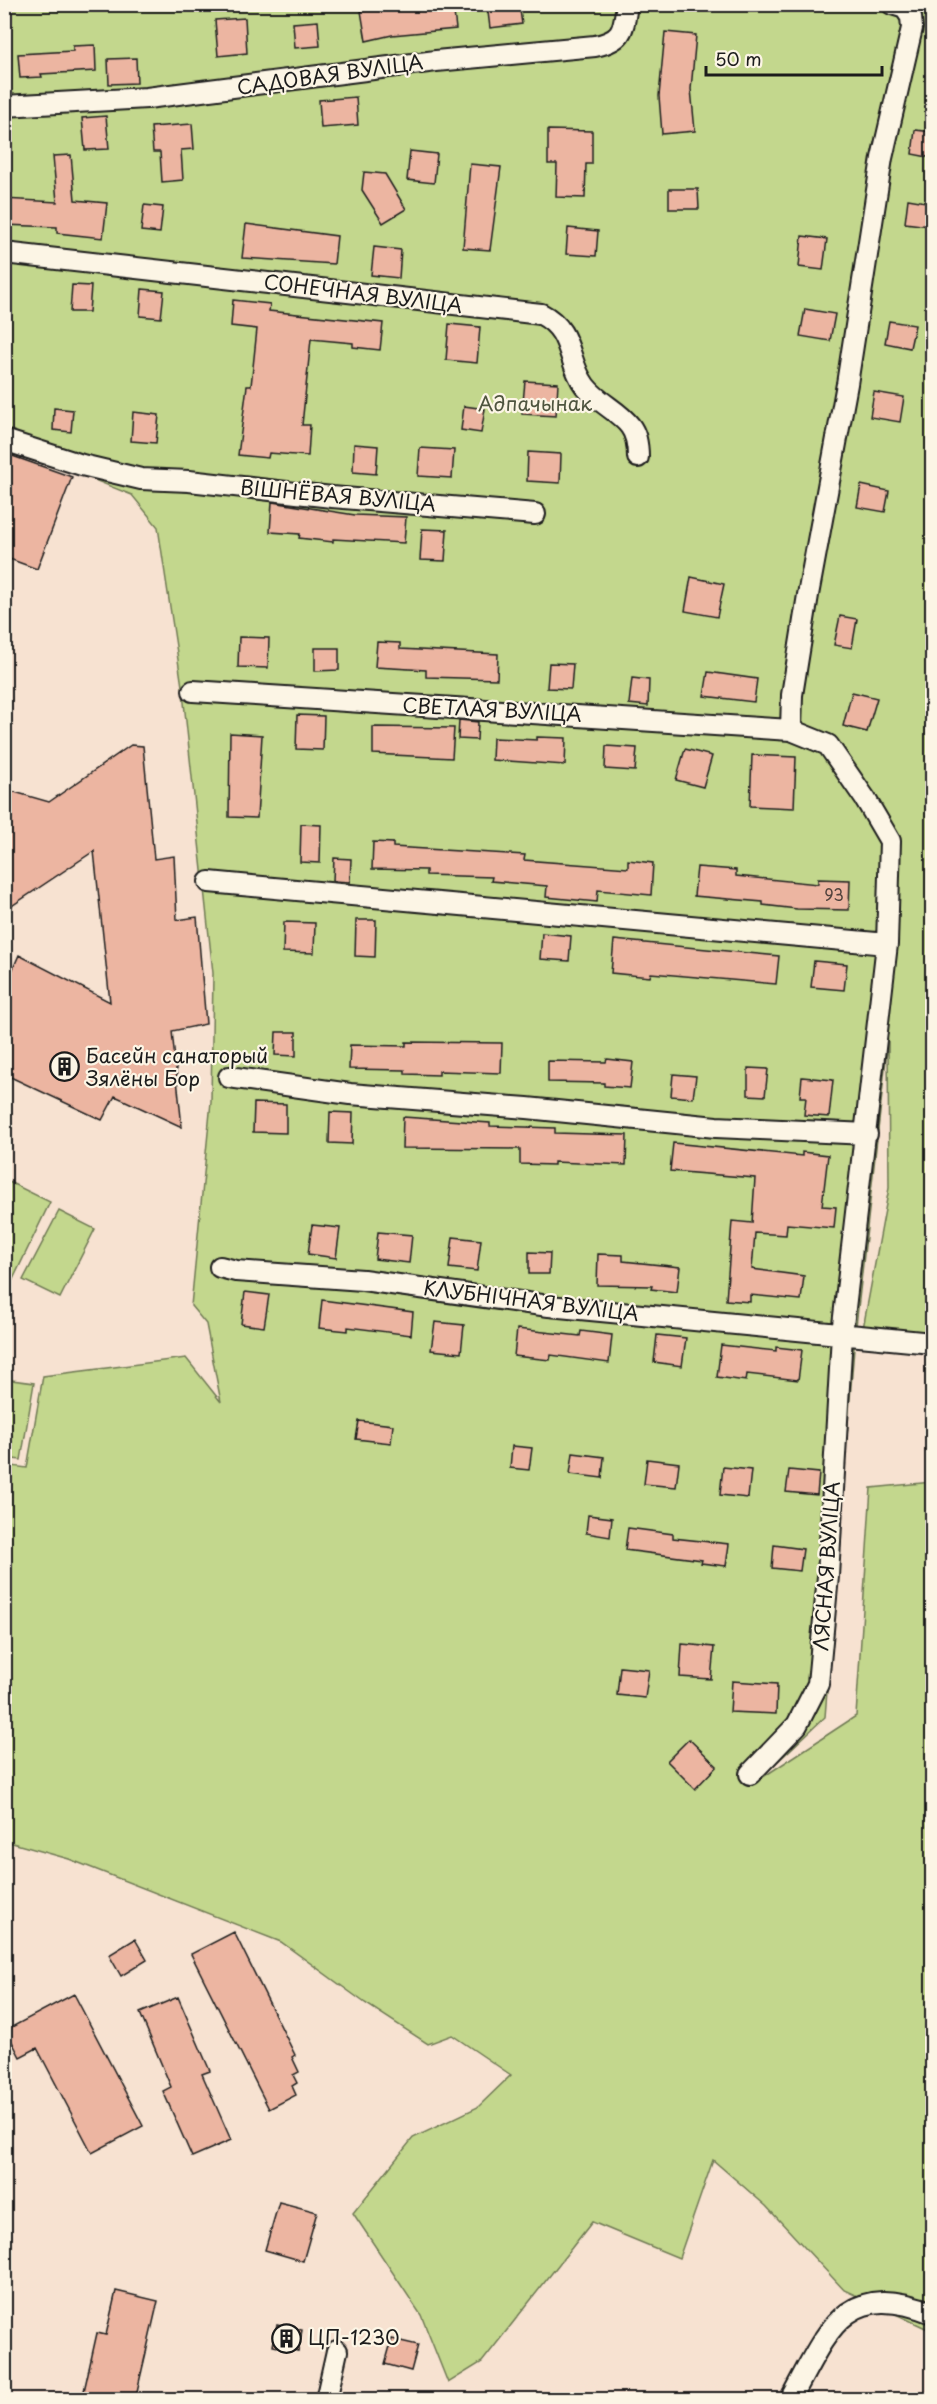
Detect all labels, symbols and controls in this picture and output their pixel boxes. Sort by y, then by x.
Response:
scale bar [706,39,882,77]
text: 50 m [715,45,762,72]
street label: САДОВАЯ ВУЛІЦА [235,46,425,102]
street label: СОНЕЧНАЯ ВУЛІЦА [262,266,464,320]
park label: Адпачынак [478,388,592,418]
street label: ВІШНЁВАЯ ВУЛІЦА [239,472,437,519]
street label: СВЕТЛАЯ ВУЛІЦА [402,689,583,729]
house number: 93 [824,882,844,906]
place label: Басейн санаторый Зялёны Бор [86,1040,268,1093]
building icon: Басейн санаторый Зялёны Бор [49,1051,81,1083]
street label: КЛУБНІЧНАЯ ВУЛІЦА [422,1272,641,1328]
street label: ЛЯСНАЯ ВУЛІЦА [805,1480,847,1652]
building icon: ЦП-1230 [271,2322,303,2354]
place label: ЦП-1230 [308,2322,400,2352]

